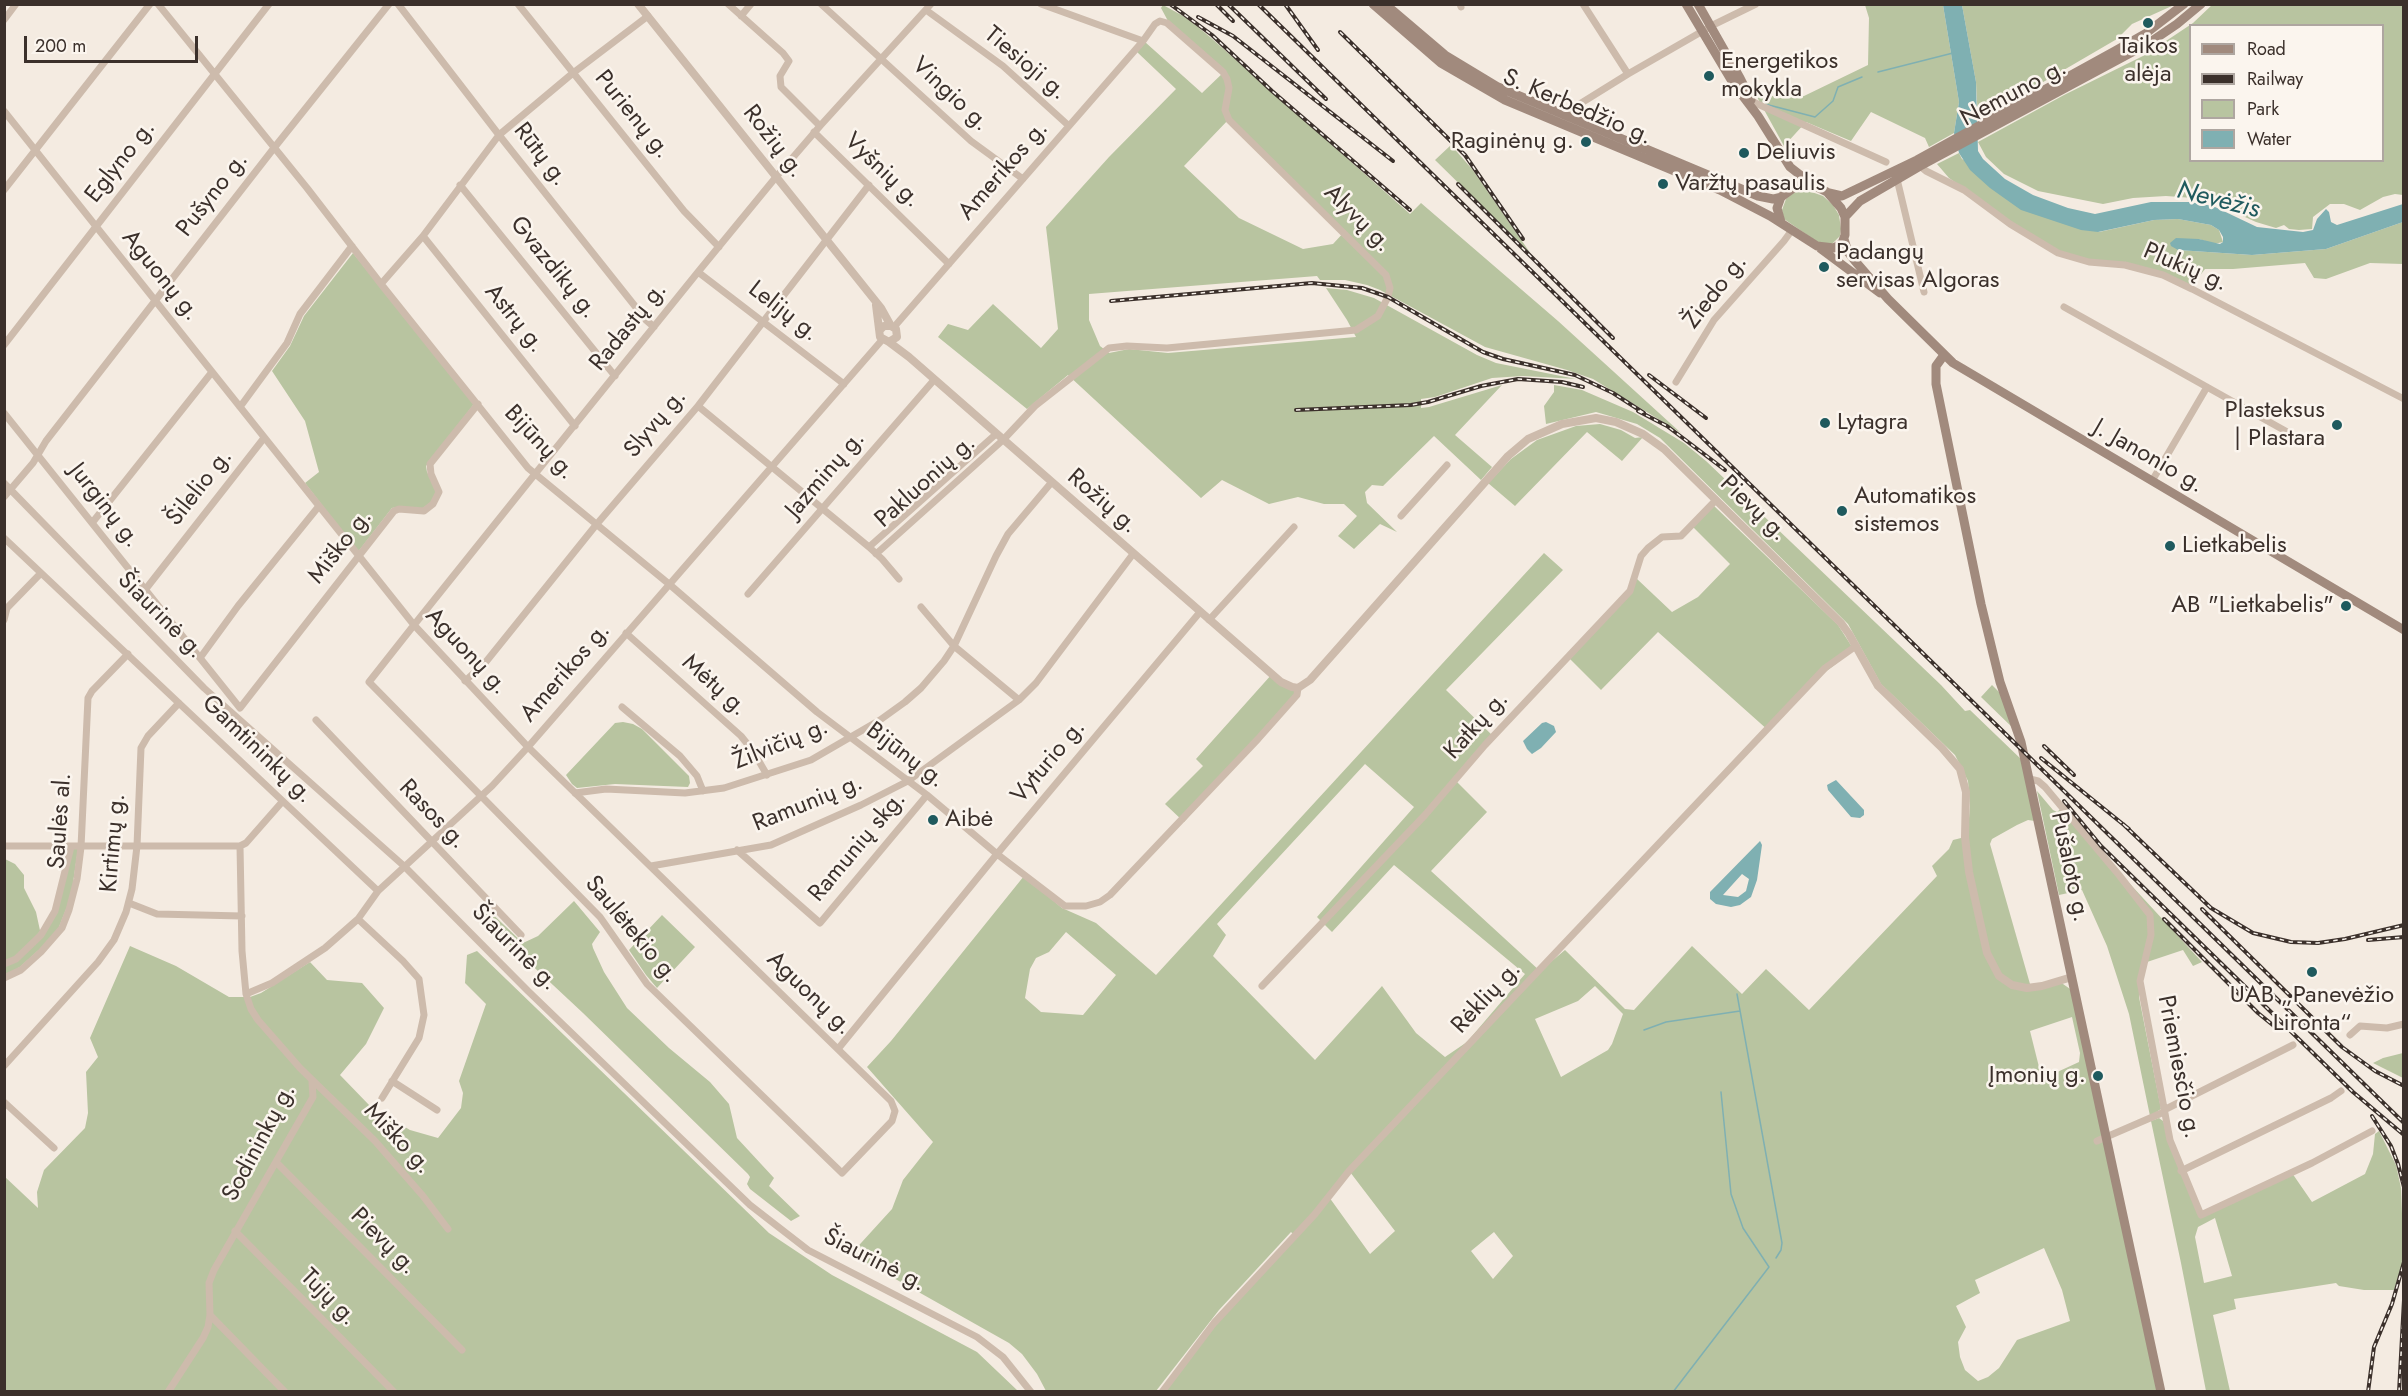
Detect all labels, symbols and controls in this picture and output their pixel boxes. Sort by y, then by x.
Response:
marker: Taikos alėja [2141,16,2155,30]
street label: Tiesioji g. [978,21,1072,107]
scale bar [27,24,201,62]
legend [2189,24,2384,162]
text: 200 m [35,33,86,59]
place label: Taikos alėja [2118,33,2178,89]
text: Road [2247,36,2286,62]
place label: Energetikos mokykla [1721,48,1838,104]
street label: Vingio g. [905,52,995,138]
street label: Nemuno g. [1956,54,2072,134]
street label: S. Kerbedžio g. [1498,64,1656,152]
street label: Purienų g. [588,65,676,165]
text: Railway [2247,66,2303,92]
marker: Energetikos mokykla [1702,69,1716,83]
text: Park [2247,96,2279,122]
street label: Rožių g. [736,100,810,184]
street label: Eglyno g. [80,115,162,209]
street label: Amerikos g. [953,115,1055,227]
street label: Rūtų g. [506,118,574,192]
text: Water [2247,126,2291,152]
street label: Vyšnių g. [838,127,926,215]
place label: Raginėnų g. [1451,128,1574,156]
marker: Raginėnų g. [1579,135,1593,149]
place label: Deliuvis [1756,139,1836,167]
marker: Deliuvis [1737,146,1751,160]
street label: Pušyno g. [171,147,255,243]
place label: Varžtų pasaulis [1675,170,1825,198]
water label: Nevėžis [2173,176,2263,226]
marker: Varžtų pasaulis [1656,177,1670,191]
street label: Alyvų g. [1317,179,1397,259]
street label: Gvazdikų g. [503,211,603,325]
street label: Aguonų g. [115,225,205,327]
street label: Plukių g. [2139,237,2231,299]
place label: Padangų servisas Algoras [1836,239,1999,295]
street label: Žiedo g. [1678,249,1754,335]
marker: Padangų servisas Algoras [1817,260,1831,274]
street label: Lelijų g. [742,276,824,348]
street label: Radastų g. [584,277,674,377]
street label: Astrų g. [478,279,550,359]
street label: Slyvų g. [619,384,693,464]
place label: Plasteksus | Plastara [2224,397,2325,453]
street label: Bijūnų g. [497,400,581,486]
place label: Lytagra [1837,409,1908,437]
street label: J. Janonio g. [2087,414,2209,500]
marker: Lytagra [1818,416,1832,430]
marker: Plasteksus | Plastara [2330,418,2344,432]
street label: Jazminų g. [780,425,872,525]
street label: Pakluonių g. [870,429,982,535]
street label: Šilelio g. [161,444,239,532]
street label: Jurginų g. [62,458,146,554]
street label: Rožių g. [1061,463,1143,541]
street label: Pievų g. [1713,470,1793,548]
place label: Automatikos sistemos [1854,483,1976,539]
street label: Miško g. [303,504,379,590]
marker: Automatikos sistemos [1835,504,1849,518]
place label: Lietkabelis [2182,532,2287,560]
marker: Lietkabelis [2163,539,2177,553]
street label: Šiaurinė g. [111,567,209,665]
place label: AB "Lietkabelis" [2171,592,2334,620]
marker: AB "Lietkabelis" [2339,599,2353,613]
street label: Aguonų g. [418,603,514,701]
street label: Amerikos g. [515,617,617,729]
street label: Mėtų g. [675,649,753,723]
street label: Katkų g. [1439,686,1515,766]
street label: Gamtininkų g. [195,690,319,810]
street label: Žilvičių g. [729,713,833,777]
street label: Vyturio g. [1006,714,1092,810]
street label: Bijūnų g. [860,717,950,795]
street label: Ramunių g. [749,769,867,839]
street label: Saulės al. [43,772,79,870]
street label: Rasos g. [392,774,472,856]
street label: Ramunių skg. [803,786,913,908]
street label: Kirtimų g. [95,792,133,894]
place label: Aibė [945,806,993,834]
street label: Pušaloto g. [2043,809,2095,925]
marker: Aibė [926,813,940,827]
street label: Saulėtekio g. [578,870,684,990]
street label: Šiaurinė g. [465,899,563,997]
street label: Aguonų g. [760,946,858,1042]
street label: Rėklių g. [1446,956,1528,1040]
marker: UAB „Panevėžio Lironta“ [2305,965,2319,979]
place label: UAB „Panevėžio Lironta“ [2230,982,2394,1038]
street label: Priemiesčio g. [2150,993,2206,1141]
place label: Įmonių g. [1989,1062,2086,1090]
marker: Įmonių g. [2091,1069,2105,1083]
street label: Sodininkų g. [217,1079,303,1207]
street label: Miško g. [357,1097,437,1181]
street label: Pievų g. [344,1203,422,1281]
street label: Šiaurinė g. [818,1223,930,1299]
street label: Tujų g. [294,1264,362,1332]

